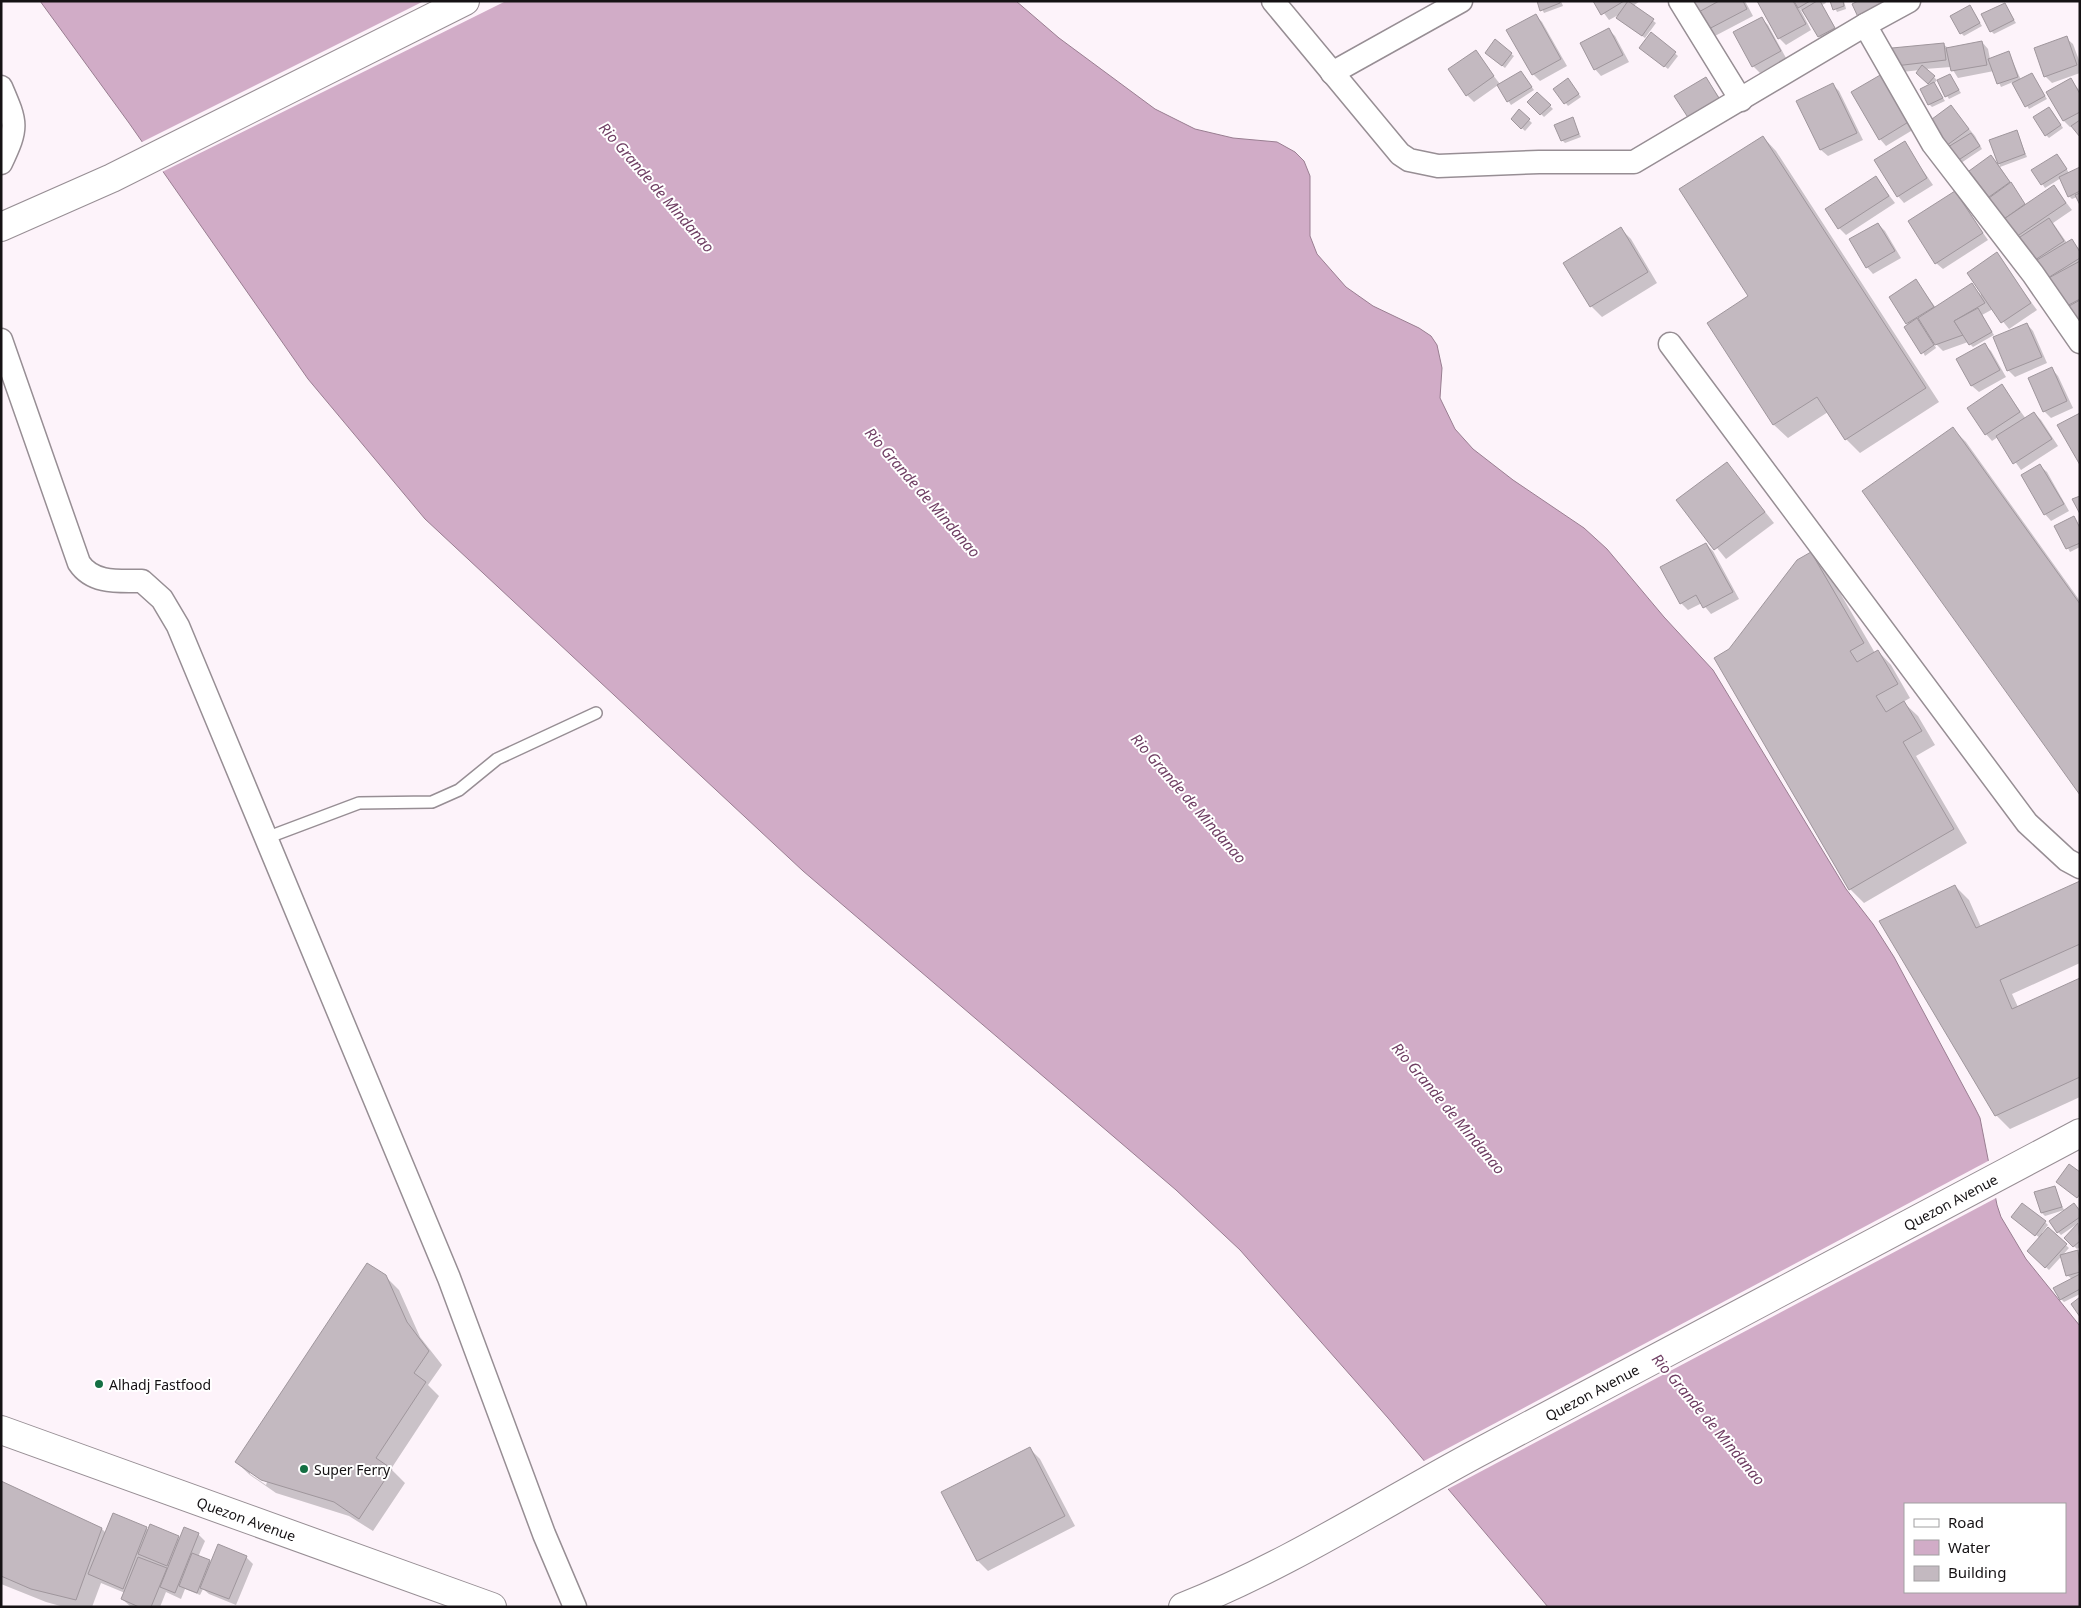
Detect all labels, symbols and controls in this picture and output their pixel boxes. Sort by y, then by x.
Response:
water label: Rio Grande de Mindanao [595,118,719,256]
water label: Rio Grande de Mindanao [861,423,985,561]
water label: Rio Grande de Mindanao [1127,729,1251,867]
water label: Rio Grande de Mindanao [1388,1038,1510,1178]
street label: Quezon Avenue [1900,1169,2001,1234]
water label: Rio Grande de Mindanao [1648,1349,1770,1489]
street label: Quezon Avenue [1542,1359,1642,1425]
place label: Alhadj Fastfood [109,1375,211,1394]
marker: Alhadj Fastfood [93,1378,105,1390]
place label: Super Ferry [314,1460,391,1479]
marker: Super Ferry [298,1463,310,1475]
street label: Quezon Avenue [194,1492,299,1545]
legend [1904,1503,2066,1593]
text: Road [1948,1512,1984,1532]
text: Water [1948,1537,1990,1557]
text: Building [1948,1562,2006,1582]

